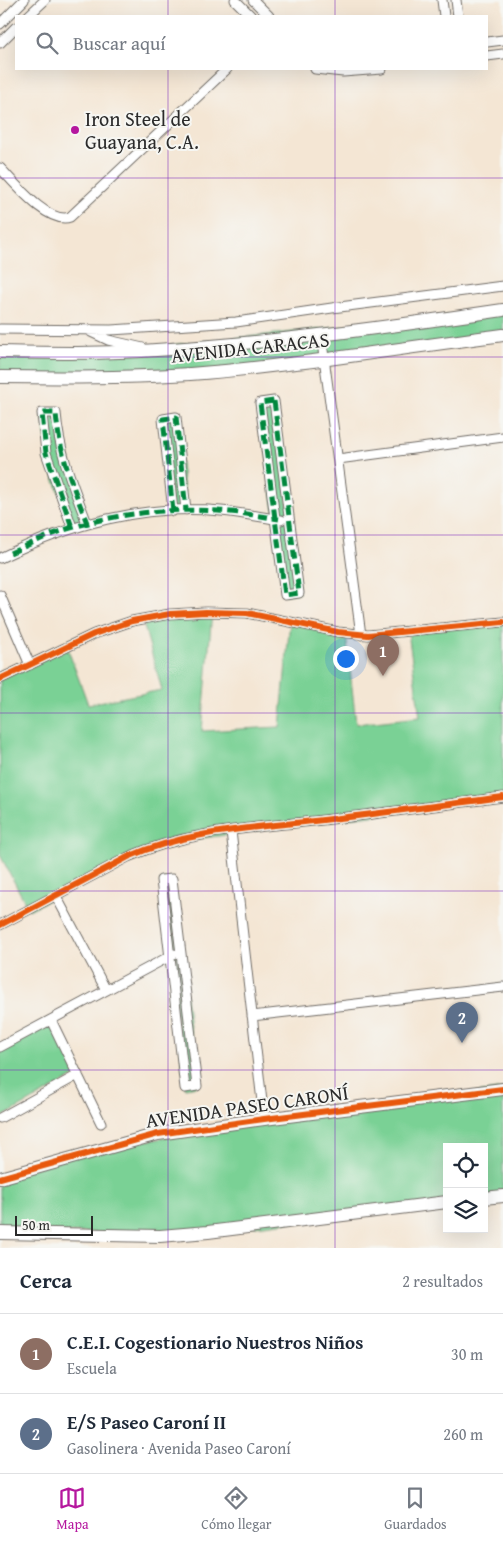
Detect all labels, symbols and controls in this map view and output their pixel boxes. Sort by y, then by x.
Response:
search box [15,15,488,70]
icon: search [33,29,61,57]
text: Buscar aquí [73,29,166,57]
place label: Iron Steel de Guayana, C.A. [85,104,199,156]
marker: Iron Steel de Guayana, C.A. [69,124,81,136]
street label: AVENIDA CARACAS [169,324,331,370]
pin: 1 [367,635,399,676]
your location [333,646,359,672]
pin: 2 [446,1002,478,1043]
street label: AVENIDA PASEO CARONÍ [144,1077,351,1135]
map controls [443,1143,488,1233]
button: locate [443,1143,488,1188]
button: layers [443,1188,488,1233]
scale bar [15,1213,92,1236]
text: 50 m [22,1215,50,1235]
text: Cerca [20,1265,72,1296]
text: 2 resultados [402,1269,483,1293]
text: C.E.I. Cogestionario Nuestros Niños [67,1328,363,1356]
text: 1 [32,1342,40,1366]
text: 30 m [451,1342,483,1366]
text: Escuela [67,1356,117,1380]
text: E/S Paseo Caroní II [67,1408,226,1436]
text: 2 [32,1422,40,1446]
text: 260 m [443,1422,483,1446]
text: Gasolinera · Avenida Paseo Caroní [67,1436,291,1460]
tab: Mapa [56,1484,89,1534]
tab: Cómo llegar [201,1484,272,1534]
tab: Guardados [384,1484,447,1534]

